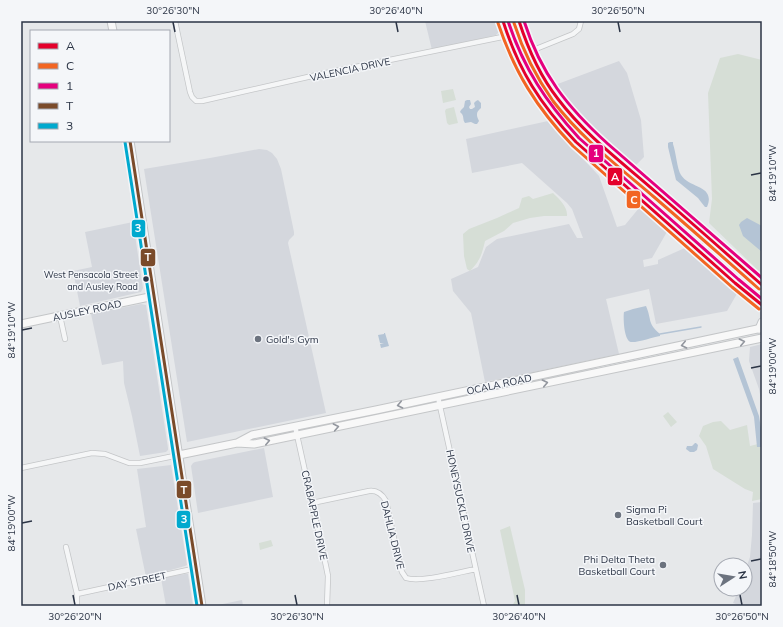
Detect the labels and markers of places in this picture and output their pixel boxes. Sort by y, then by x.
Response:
place label: West Pensacola Street and Ausley Road [44,269,138,293]
marker: West Pensacola Street and Ausley Road [141,274,151,284]
place label: Gold's Gym [266,333,319,346]
marker: Gold's Gym [253,334,263,344]
place label: Sigma Pi Basketball Court [626,503,703,528]
marker: Sigma Pi Basketball Court [613,510,623,520]
place label: Phi Delta Theta Basketball Court [579,553,655,578]
marker: Phi Delta Theta Basketball Court [658,560,668,570]

